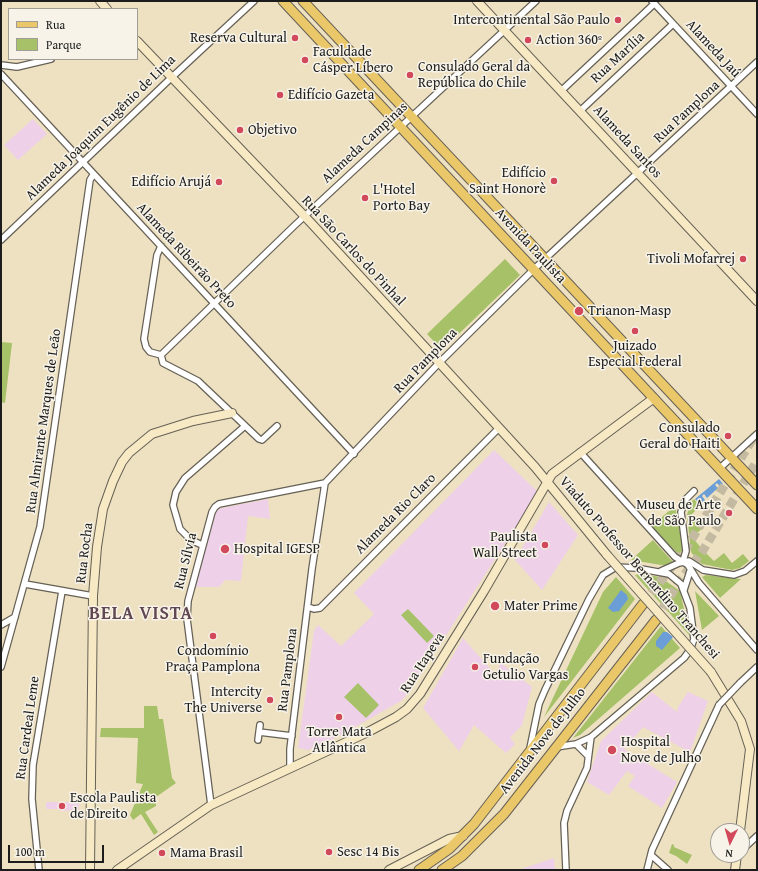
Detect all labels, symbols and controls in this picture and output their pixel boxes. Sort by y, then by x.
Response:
legend [8,8,138,60]
place label: Intercontinental São Paulo [453,12,610,28]
marker: Intercontinental São Paulo [613,15,623,25]
text: Rua [46,16,65,33]
street label: Alameda Jaú [682,17,744,81]
street label: Rua Marília [588,29,648,87]
place label: Reserva Cultural [190,30,287,46]
place label: Action 360º [536,32,602,48]
marker: Reserva Cultural [290,33,300,43]
marker: Action 360º [523,35,533,45]
text: Parque [46,36,81,53]
place label: Faculdade Cásper Líbero [313,44,393,76]
street label: Alameda Joaquim Eugênio de Lima [23,52,179,204]
marker: Faculdade Cásper Líbero [300,55,310,65]
place label: Consulado Geral da República do Chile [418,59,530,92]
marker: Consulado Geral da República do Chile [405,70,415,80]
street label: Rua Pamplona [651,77,723,147]
place label: Edifício Gazeta [288,87,374,103]
marker: Edifício Gazeta [275,90,285,100]
street label: Alameda Campinas [319,99,411,187]
street label: Alameda Santos [589,102,665,182]
place label: Objetivo [248,122,297,138]
marker: Objetivo [235,125,245,135]
place label: Edifício Saint Honorè [469,165,546,198]
place label: Edifício Arujá [132,174,211,190]
marker: Edifício Saint Honorè [549,176,559,186]
marker: Edifício Arujá [214,177,224,187]
place label: L'Hotel Porto Bay [373,182,430,214]
street label: Rua São Carlos do Pinhal [298,193,408,309]
marker: L'Hotel Porto Bay [360,193,370,203]
street label: Alameda Ribeirão Preto [133,200,239,312]
street label: Avenida Paulista [491,205,569,287]
place label: Tivoli Mofarrej [647,251,735,267]
marker: Tivoli Mofarrej [738,254,748,264]
place label: Trianon-Masp [588,303,671,319]
marker: Trianon-Masp [573,305,585,317]
street label: Rua Pamplona [391,325,461,397]
marker: Juizado Especial Federal [630,326,640,336]
street label: Rua Almirante Marques de Leão [23,328,65,514]
place label: Juizado Especial Federal [588,338,682,370]
place label: Consulado Geral do Haiti [640,420,720,452]
marker: Consulado Geral do Haiti [723,431,733,441]
street label: Alameda Rio Claro [352,470,440,558]
street label: Viaduto Professor Bernardino Tranchesi [555,473,723,663]
place label: Museu de Arte de São Paulo [636,497,721,530]
marker: Museu de Arte de São Paulo [724,508,734,518]
street label: Rua Rocha [73,522,97,584]
place label: Paulista Wall Street [473,529,537,562]
street label: Rua Sílvia [171,531,201,591]
marker: Paulista Wall Street [540,540,550,550]
place label: Hospital IGESP [234,541,320,557]
marker: Hospital IGESP [219,543,231,555]
place label: Mater Prime [504,598,578,614]
marker: Mater Prime [489,600,501,612]
district label: BELA VISTA [89,603,193,625]
street label: Rua Pamplona [275,627,301,713]
street label: Rua Itapeva [397,630,449,696]
marker: Condomínio Praça Pamplona [208,631,218,641]
place label: Condomínio Praça Pamplona [166,643,260,676]
place label: Fundação Getulio Vargas [483,651,568,684]
marker: Fundação Getulio Vargas [470,662,480,672]
street label: Rua Cardeal Leme [12,675,44,781]
place label: Intercity The Universe [185,684,262,716]
street label: Avenida Nove de Julho [496,684,590,798]
marker: Intercity The Universe [265,695,275,705]
marker: Torre Mata Atlântica [334,712,344,722]
place label: Torre Mata Atlântica [306,724,372,756]
place label: Hospital Nove de Julho [621,734,701,766]
marker: Hospital Nove de Julho [606,744,618,756]
place label: Escola Paulista de Direito [70,790,156,822]
marker: Escola Paulista de Direito [57,801,67,811]
north arrow [710,823,750,863]
scale bar [10,837,106,863]
text: 100 m [15,843,45,860]
place label: Sesc 14 Bis [337,844,399,860]
place label: Mama Brasil [170,845,243,861]
text: N [725,846,733,862]
marker: Sesc 14 Bis [324,847,334,857]
marker: Mama Brasil [157,848,167,858]

